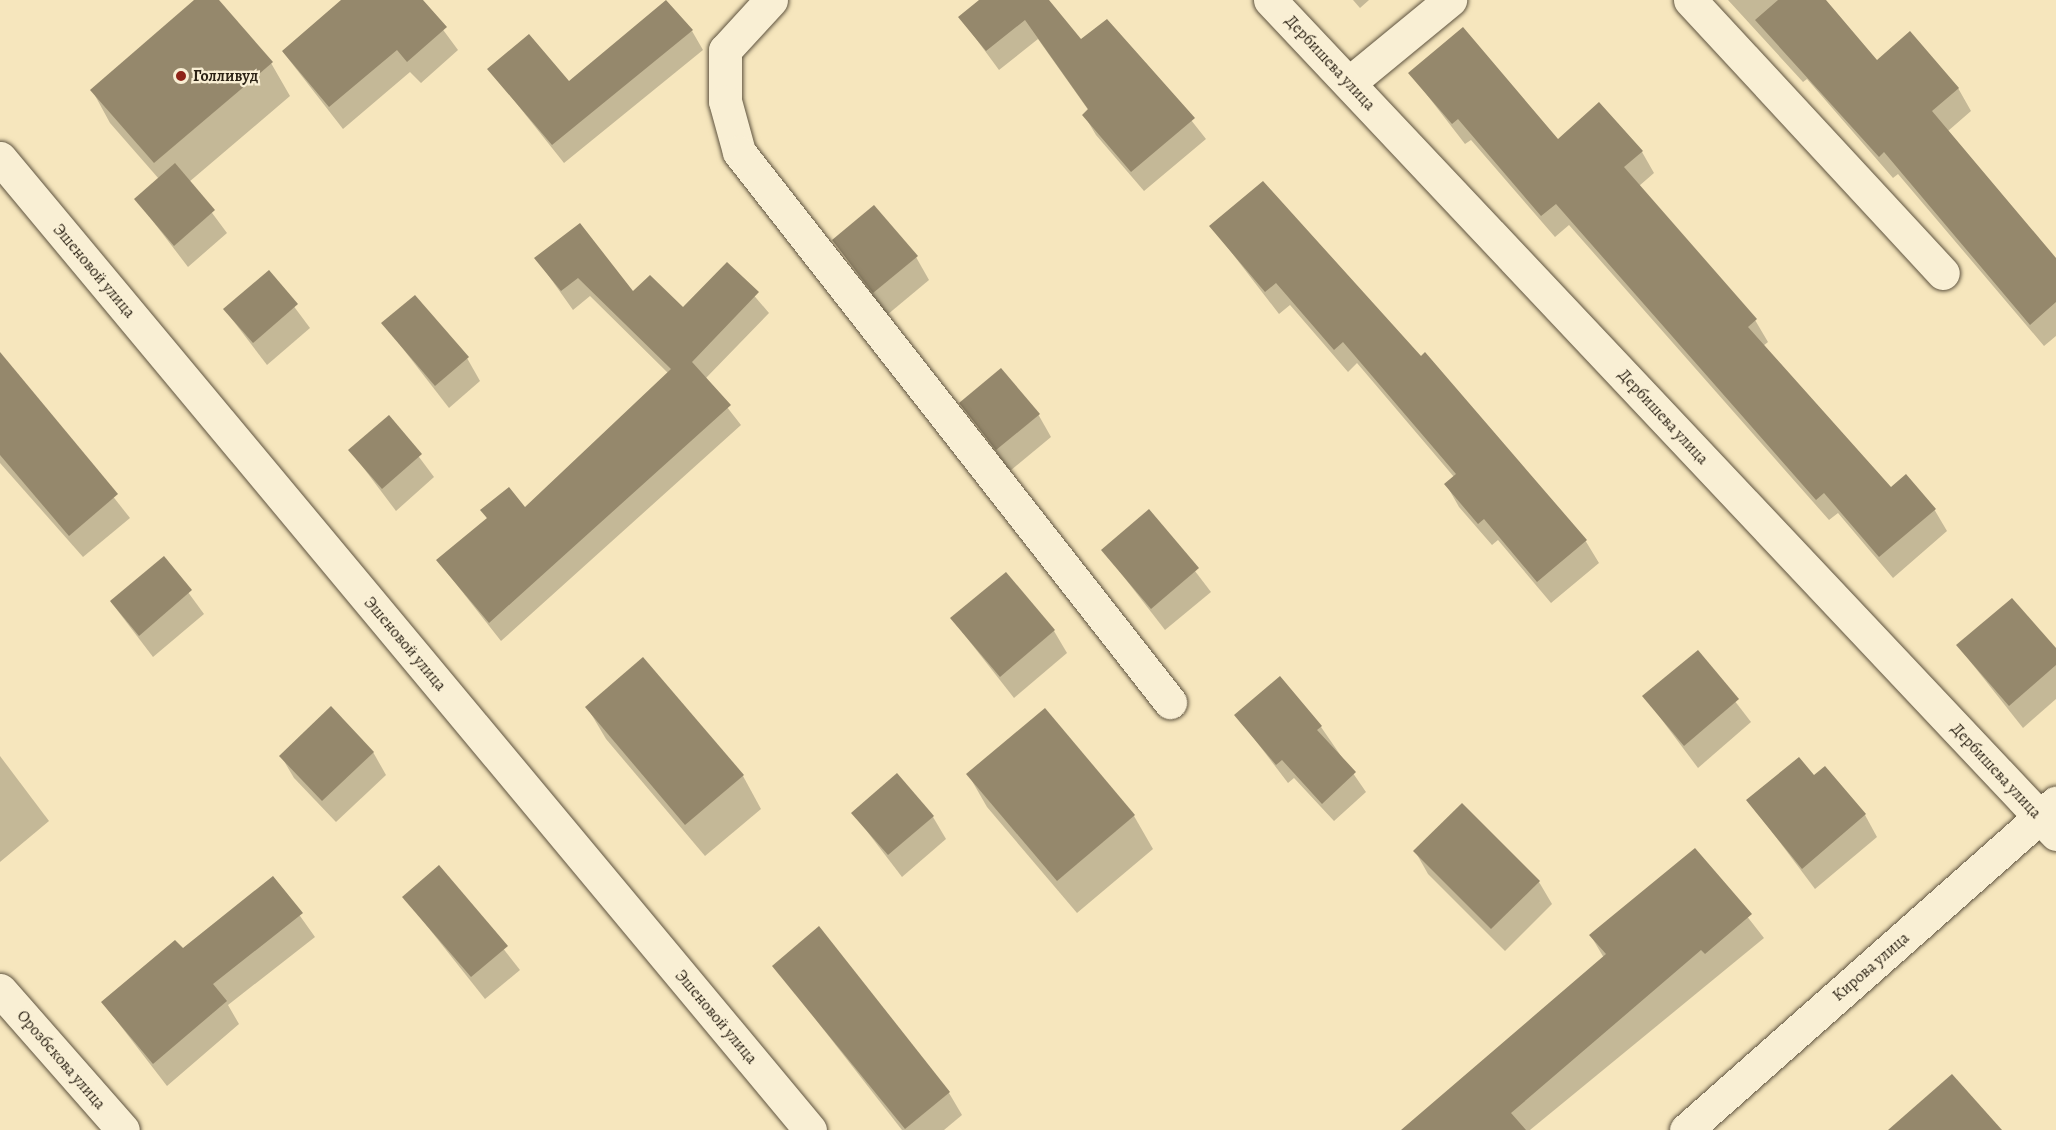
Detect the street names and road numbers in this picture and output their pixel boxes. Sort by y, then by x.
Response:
street label: Дербишева улица [1281,11,1379,115]
street label: Эшеновой улица [49,220,139,322]
street label: Дербишева улица [1614,365,1712,469]
street label: Эшеновой улица [360,593,450,695]
street label: Дербишева улица [1947,719,2045,823]
street label: Кирова улица [1829,929,1913,1005]
street label: Эшеновой улица [671,966,761,1068]
street label: Орозбекова улица [13,1006,109,1114]

